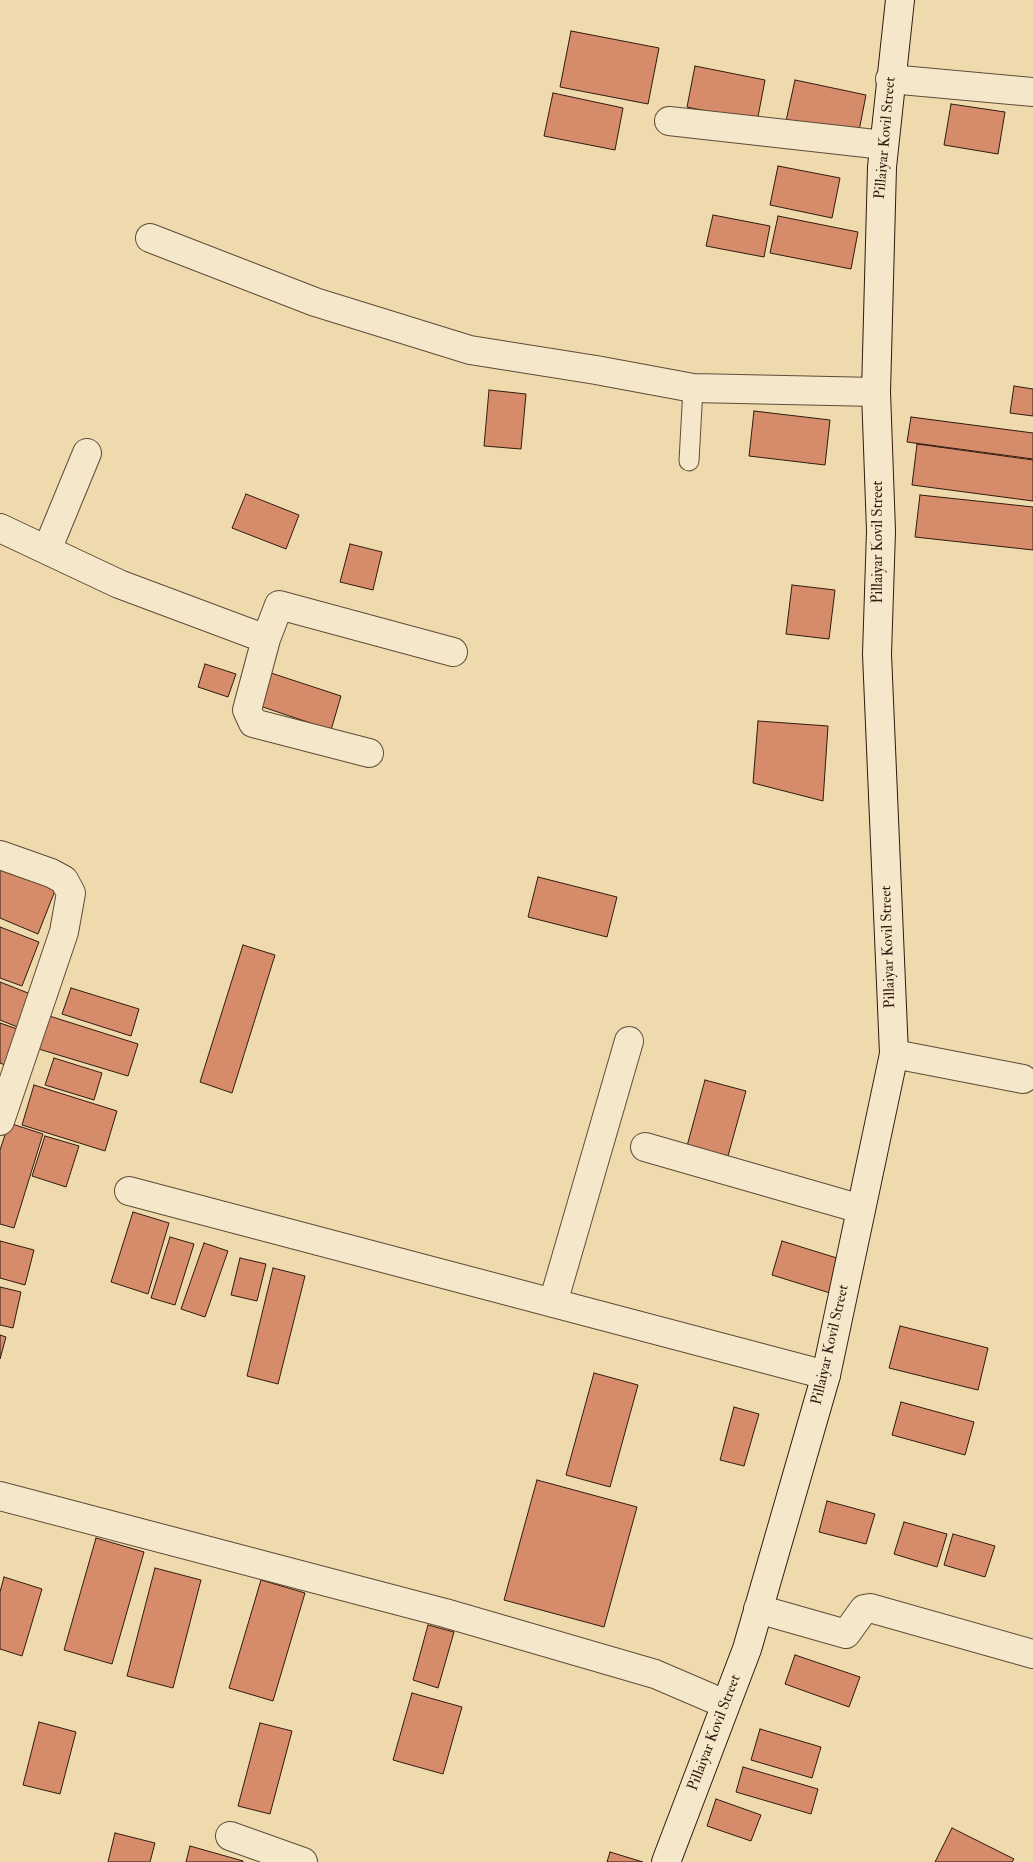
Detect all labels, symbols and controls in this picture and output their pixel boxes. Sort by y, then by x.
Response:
street label: Pillaiyar Kovil Street [872,76,900,200]
street label: Pillaiyar Kovil Street [870,481,888,603]
street label: Pillaiyar Kovil Street [878,885,900,1009]
street label: Pillaiyar Kovil Street [808,1283,854,1407]
street label: Pillaiyar Kovil Street [685,1672,745,1794]

